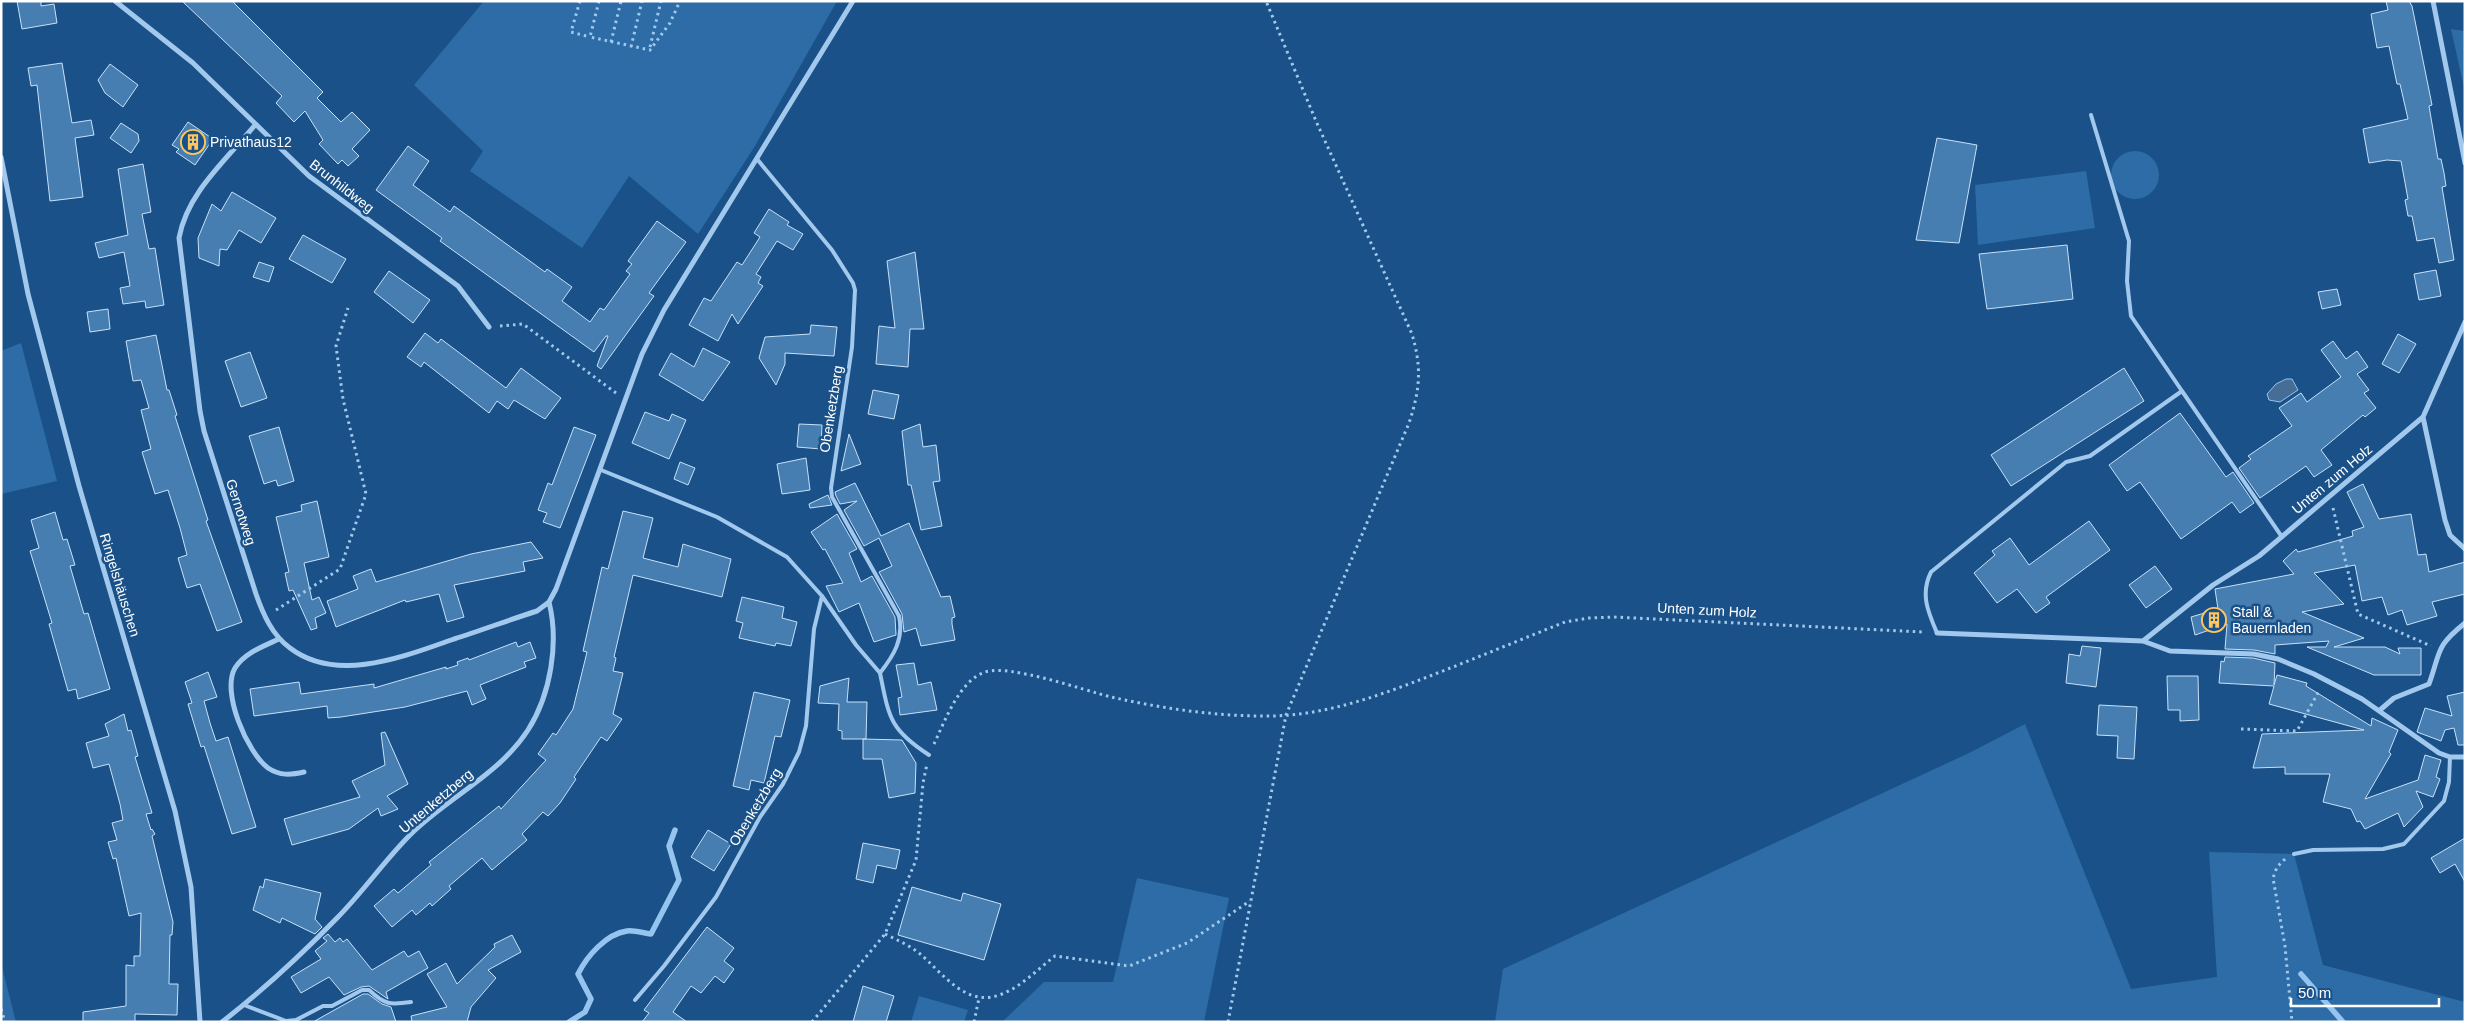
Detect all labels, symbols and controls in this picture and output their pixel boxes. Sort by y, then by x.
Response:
building icon: Privathaus12 [180,129,206,155]
place label: Privathaus12 [210,134,292,150]
street label: Brunhildweg [307,156,377,216]
street label: Obenketzberg [816,364,846,454]
street label: Unten zum Holz [2289,441,2375,517]
street label: Gernotweg [223,477,259,547]
street label: Ringelshäuschen [97,531,143,639]
street label: Unten zum Holz [1657,599,1757,621]
place label: Stall & Bauernladen [2232,604,2311,636]
building icon: Stall & Bauernladen [2201,607,2227,633]
street label: Obenketzberg [725,765,785,849]
street label: Untenketzberg [396,766,476,836]
scale bar [2291,976,2438,1008]
text: 50 m [2298,984,2331,1001]

